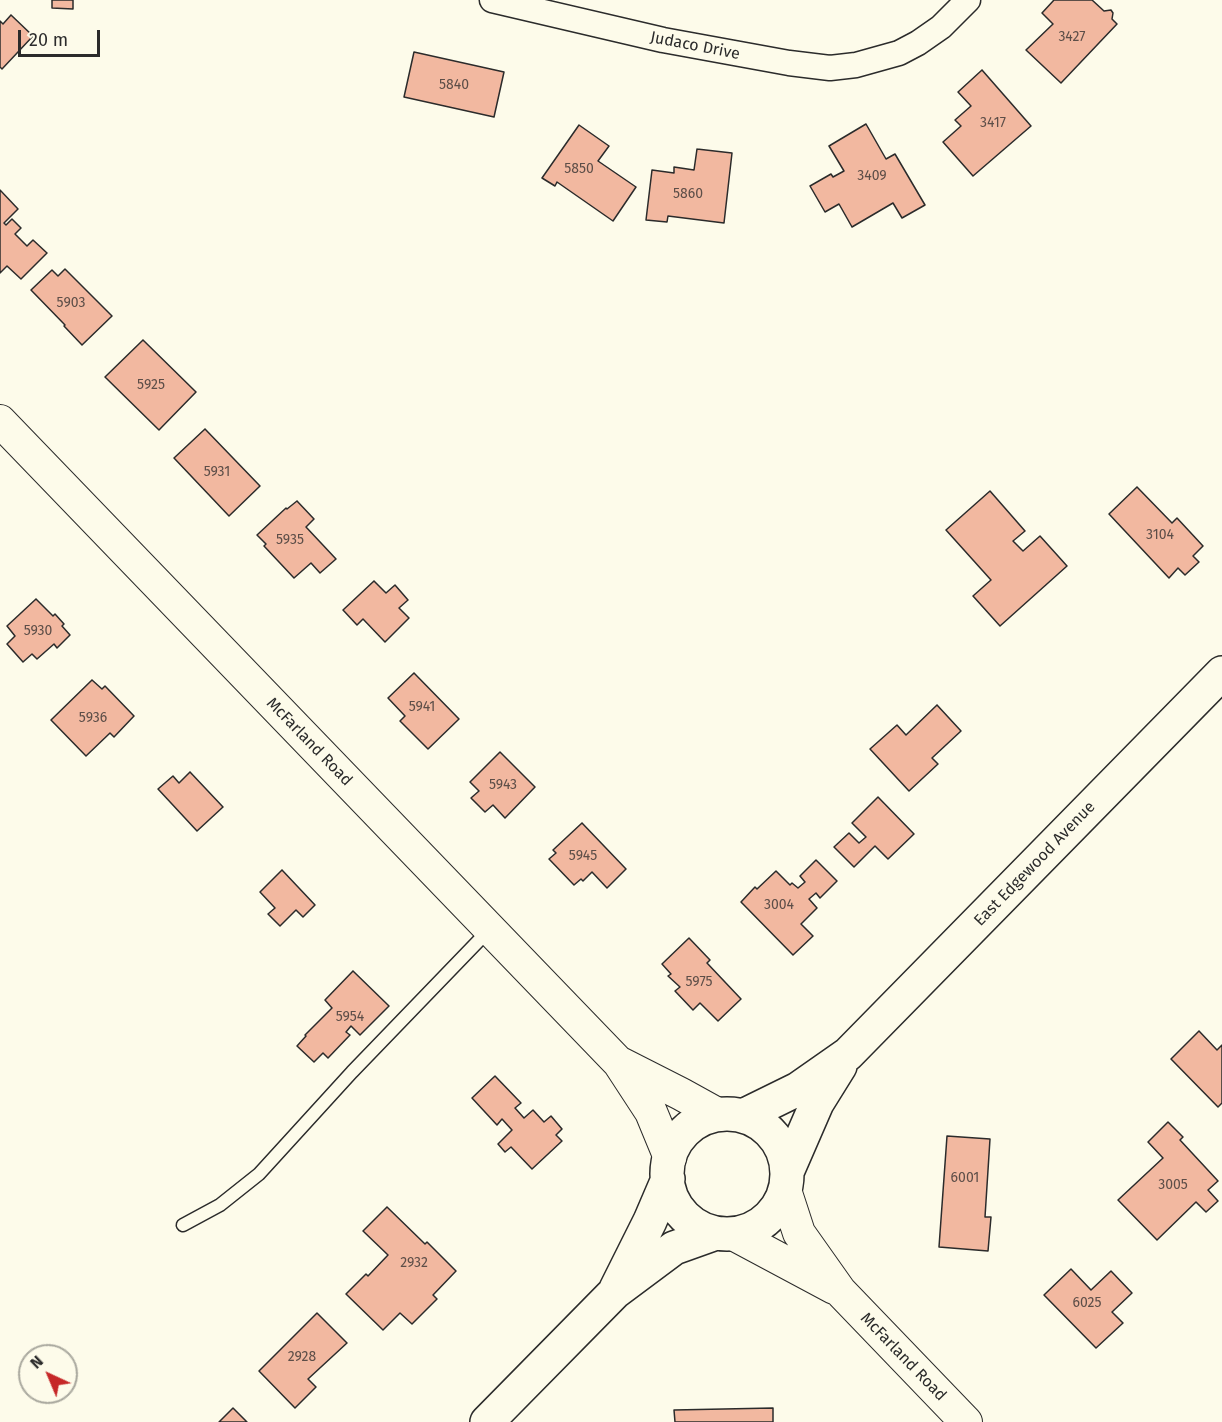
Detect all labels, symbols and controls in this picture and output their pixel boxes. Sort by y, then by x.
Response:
scale bar [21,18,104,56]
street label: Judaco Drive [649,28,741,64]
text: 20 m [29,29,68,51]
house number: 3427 [1058,29,1086,45]
house number: 5840 [439,77,469,93]
house number: 3417 [980,115,1006,131]
house number: 5850 [564,161,594,177]
house number: 3409 [857,168,887,184]
house number: 5860 [673,186,703,202]
house number: 5903 [57,295,85,311]
house number: 5925 [137,377,165,393]
house number: 5931 [204,464,230,480]
house number: 3104 [1146,527,1174,543]
house number: 5935 [276,532,304,548]
house number: 5930 [24,623,52,639]
street label: McFarland Road [262,694,356,790]
house number: 5941 [409,699,435,715]
house number: 5936 [79,710,107,726]
house number: 5943 [489,777,517,793]
street label: East Edgewood Avenue [970,798,1100,930]
house number: 5945 [569,848,597,864]
house number: 3004 [764,897,794,913]
house number: 5975 [686,974,712,990]
house number: 5954 [336,1009,364,1025]
house number: 6001 [951,1170,979,1186]
house number: 3005 [1158,1177,1188,1193]
house number: 2932 [400,1255,428,1271]
house number: 6025 [1072,1295,1102,1311]
street label: McFarland Road [856,1309,950,1405]
north arrow [18,1344,78,1404]
house number: 2928 [288,1349,316,1365]
text: N [26,1352,47,1373]

